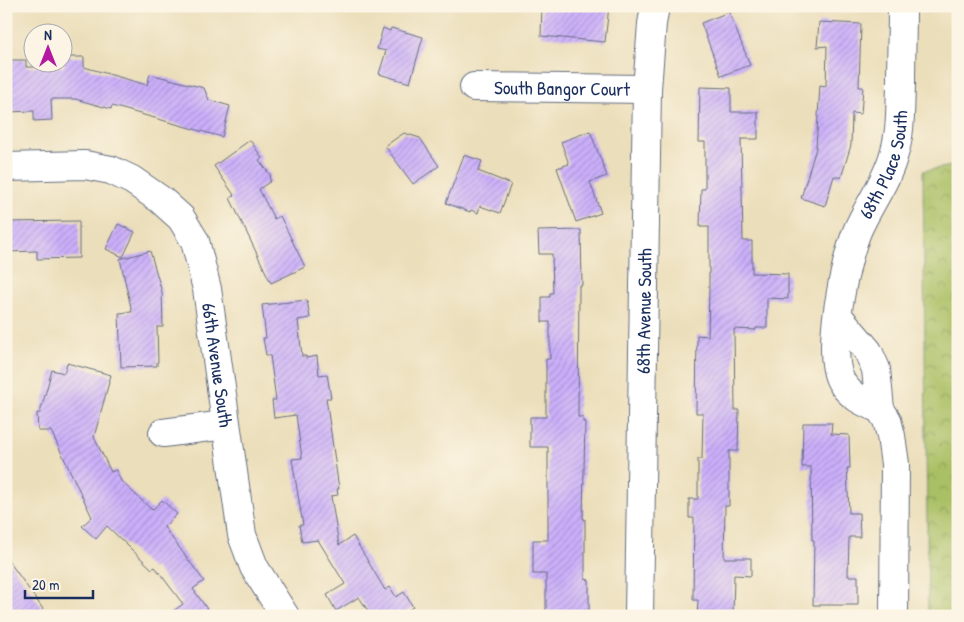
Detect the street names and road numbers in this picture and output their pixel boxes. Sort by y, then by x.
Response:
street label: South Bangor Court [494,74,631,102]
street label: 68th Place South [852,110,913,223]
street label: 68th Avenue South [630,248,658,374]
street label: 66th Avenue South [196,301,239,429]

